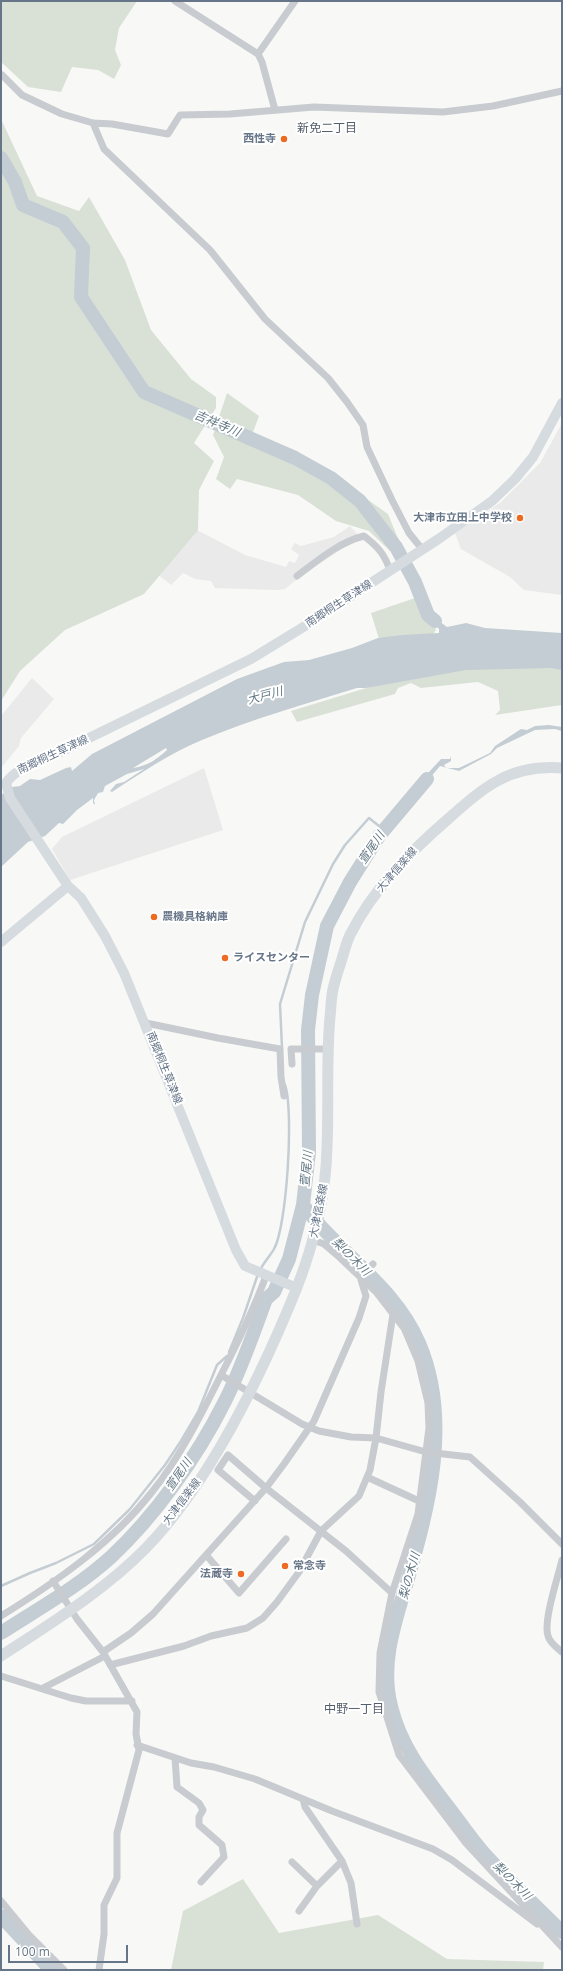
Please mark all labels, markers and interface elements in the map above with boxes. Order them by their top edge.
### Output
district label: 新免二丁目 [297,122,357,136]
place label: 西性寺 [243,132,276,146]
marker: 西性寺 [279,134,289,144]
water label: 吉祥寺川 [192,408,242,440]
place label: 大津市立田上中学校 [413,511,512,525]
marker: 大津市立田上中学校 [515,513,525,523]
street label: 南郷桐生草津線 [303,577,375,631]
water label: 大戸川 [246,684,284,708]
street label: 南郷桐生草津線 [15,733,91,777]
water label: 萱尾川 [356,829,388,867]
street label: 大津信楽線 [374,845,420,895]
place label: 農機具格納庫 [162,910,228,924]
marker: 農機具格納庫 [149,912,159,922]
place label: ライスセンター [233,951,310,965]
marker: ライスセンター [220,953,230,963]
street label: 南郷桐生草津線 [143,1030,185,1106]
water label: 萱尾川 [298,1150,316,1188]
street label: 大津信楽線 [307,1183,331,1239]
water label: 梨の木川 [329,1235,373,1279]
water label: 萱尾川 [163,1456,195,1494]
street label: 大津信楽線 [160,1476,204,1528]
water label: 梨の木川 [396,1551,424,1601]
place label: 常念寺 [293,1559,326,1573]
marker: 常念寺 [280,1561,290,1571]
place label: 法蔵寺 [200,1567,233,1581]
marker: 法蔵寺 [236,1569,246,1579]
district label: 中野一丁目 [324,1703,384,1717]
water label: 梨の木川 [490,1859,534,1903]
scale bar [10,1937,130,1963]
text: 100 m [15,1943,50,1960]

